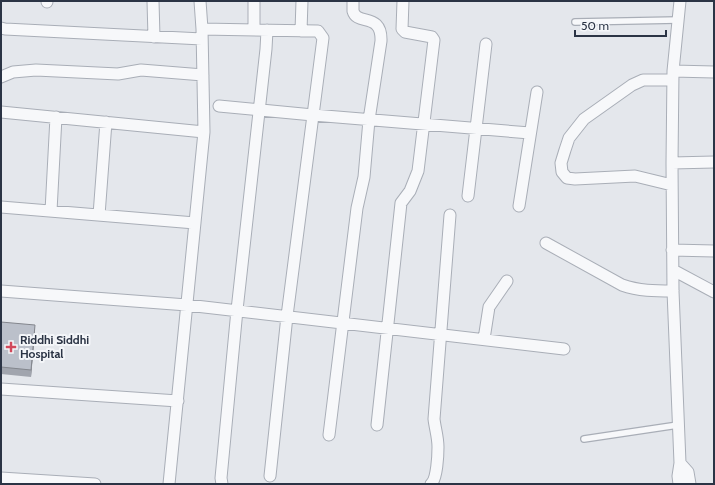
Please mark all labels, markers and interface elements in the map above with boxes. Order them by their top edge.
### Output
scale bar [575,12,666,38]
text: 50 m [581,18,609,33]
place label: Riddhi Siddhi Hospital [20,332,89,361]
marker: Riddhi Siddhi Hospital [5,341,17,353]

